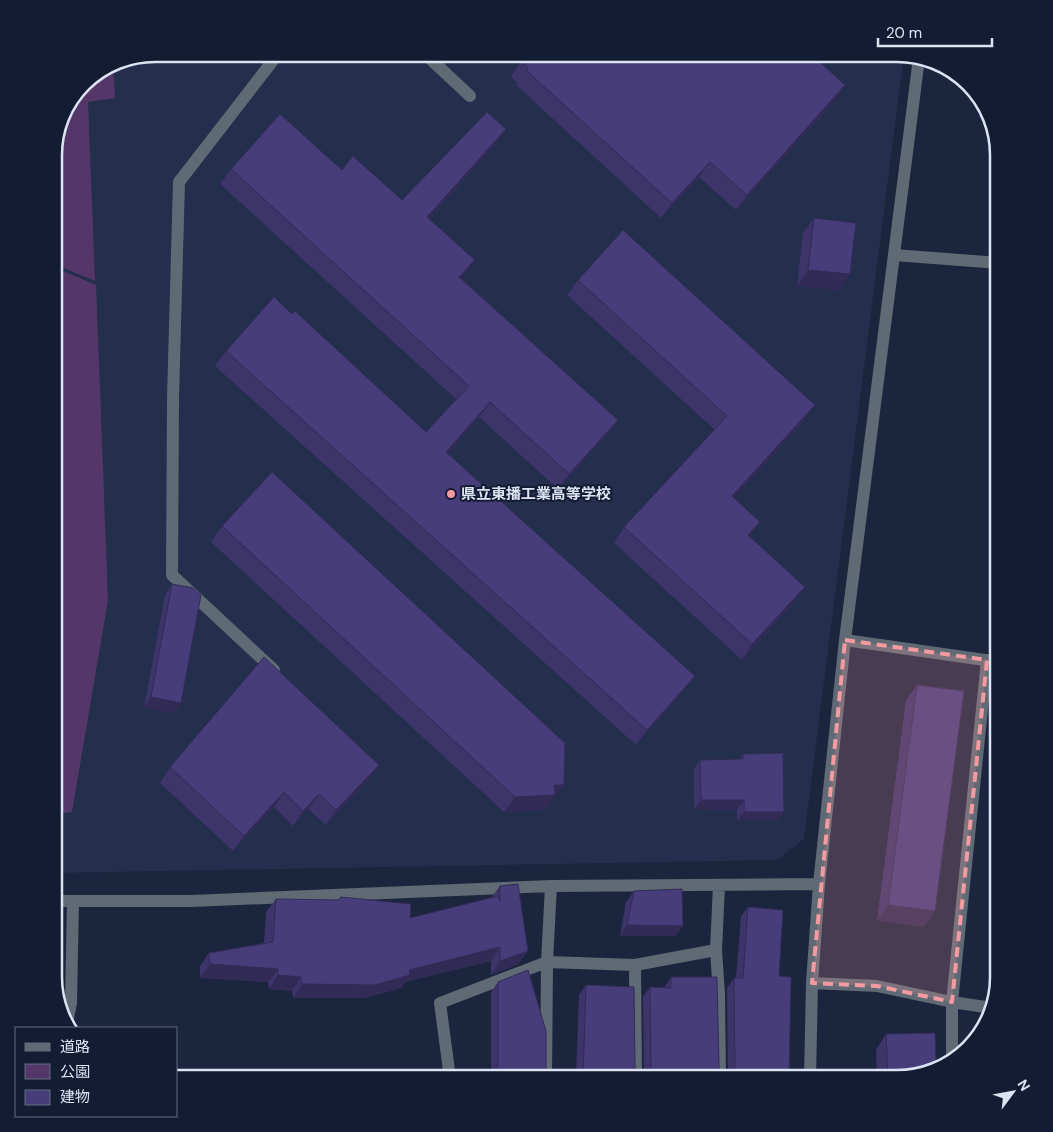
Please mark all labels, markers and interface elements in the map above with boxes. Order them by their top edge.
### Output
scale bar [878,15,992,47]
text: 20 m [886,23,922,43]
place label: 県立東播工業高等学校 [461,484,611,504]
marker: 県立東播工業高等学校 [445,488,457,500]
legend [15,1027,178,1117]
text: 道路 [60,1037,90,1057]
text: 公園 [60,1062,90,1082]
north arrow [988,1067,1038,1117]
text: N [1014,1076,1034,1094]
text: 建物 [60,1087,90,1107]

